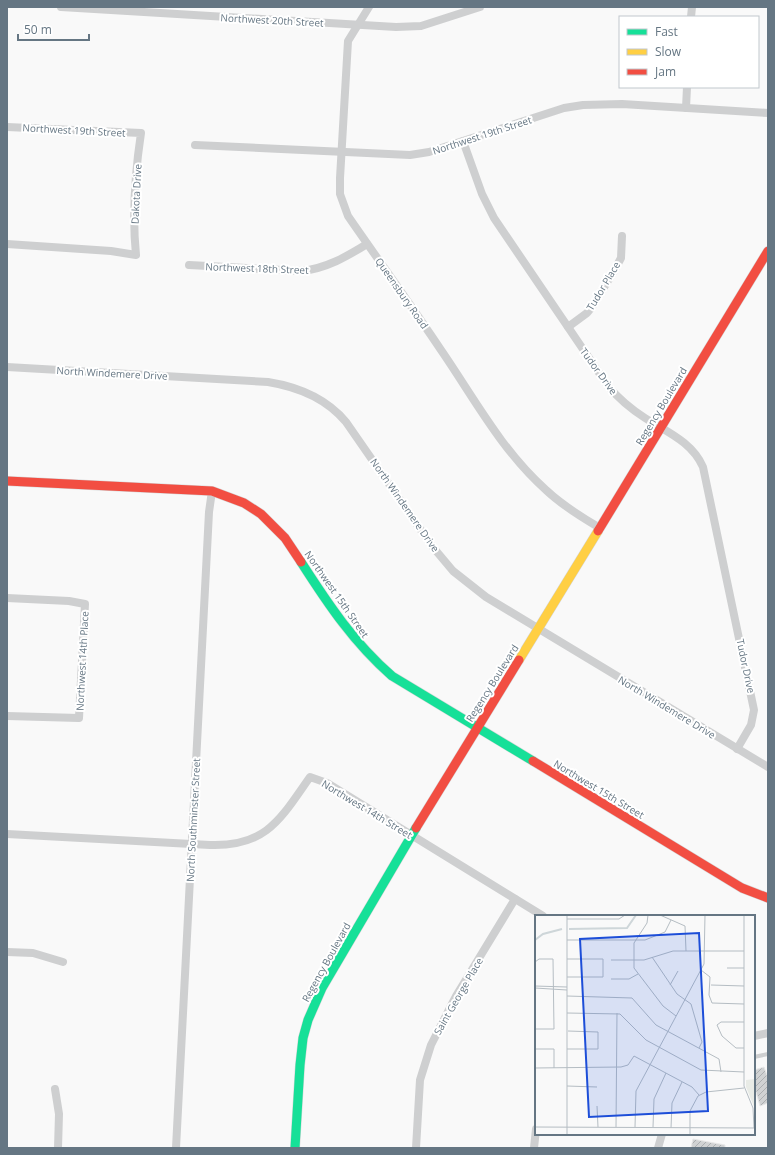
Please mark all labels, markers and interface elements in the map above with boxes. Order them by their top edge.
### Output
street label: Northwest 20th Street [220,10,324,30]
scale bar [18,16,89,42]
legend [619,16,759,88]
text: 50 m [24,21,52,38]
text: Fast [655,23,678,40]
text: Slow [655,43,682,60]
text: Jam [654,63,676,80]
street label: Northwest 19th Street [431,112,534,158]
street label: Northwest 19th Street [22,120,126,140]
street label: Dakota Drive [127,163,145,224]
street label: Queensbury Road [372,255,432,331]
street label: Northwest 18th Street [205,259,309,277]
street label: Tudor Place [583,259,623,313]
street label: Tudor Drive [577,345,621,398]
street label: North Windemere Drive [56,363,168,383]
street label: Regency Boulevard [632,364,690,448]
street label: North Windemere Drive [367,455,443,555]
street label: Northwest 15th Street [302,548,373,641]
street label: Northwest 14th Place [72,610,92,711]
street label: Tudor Drive [733,638,759,695]
street label: Regency Boulevard [463,642,521,724]
street label: North Windemere Drive [616,672,719,742]
street label: Northwest 15th Street [551,756,647,822]
street label: North Southminster Street [183,757,203,882]
street label: Northwest 14th Street [319,776,415,842]
inset map [535,915,755,1135]
street label: Regency Boulevard [298,920,354,1004]
street label: Saint George Place [430,955,486,1037]

